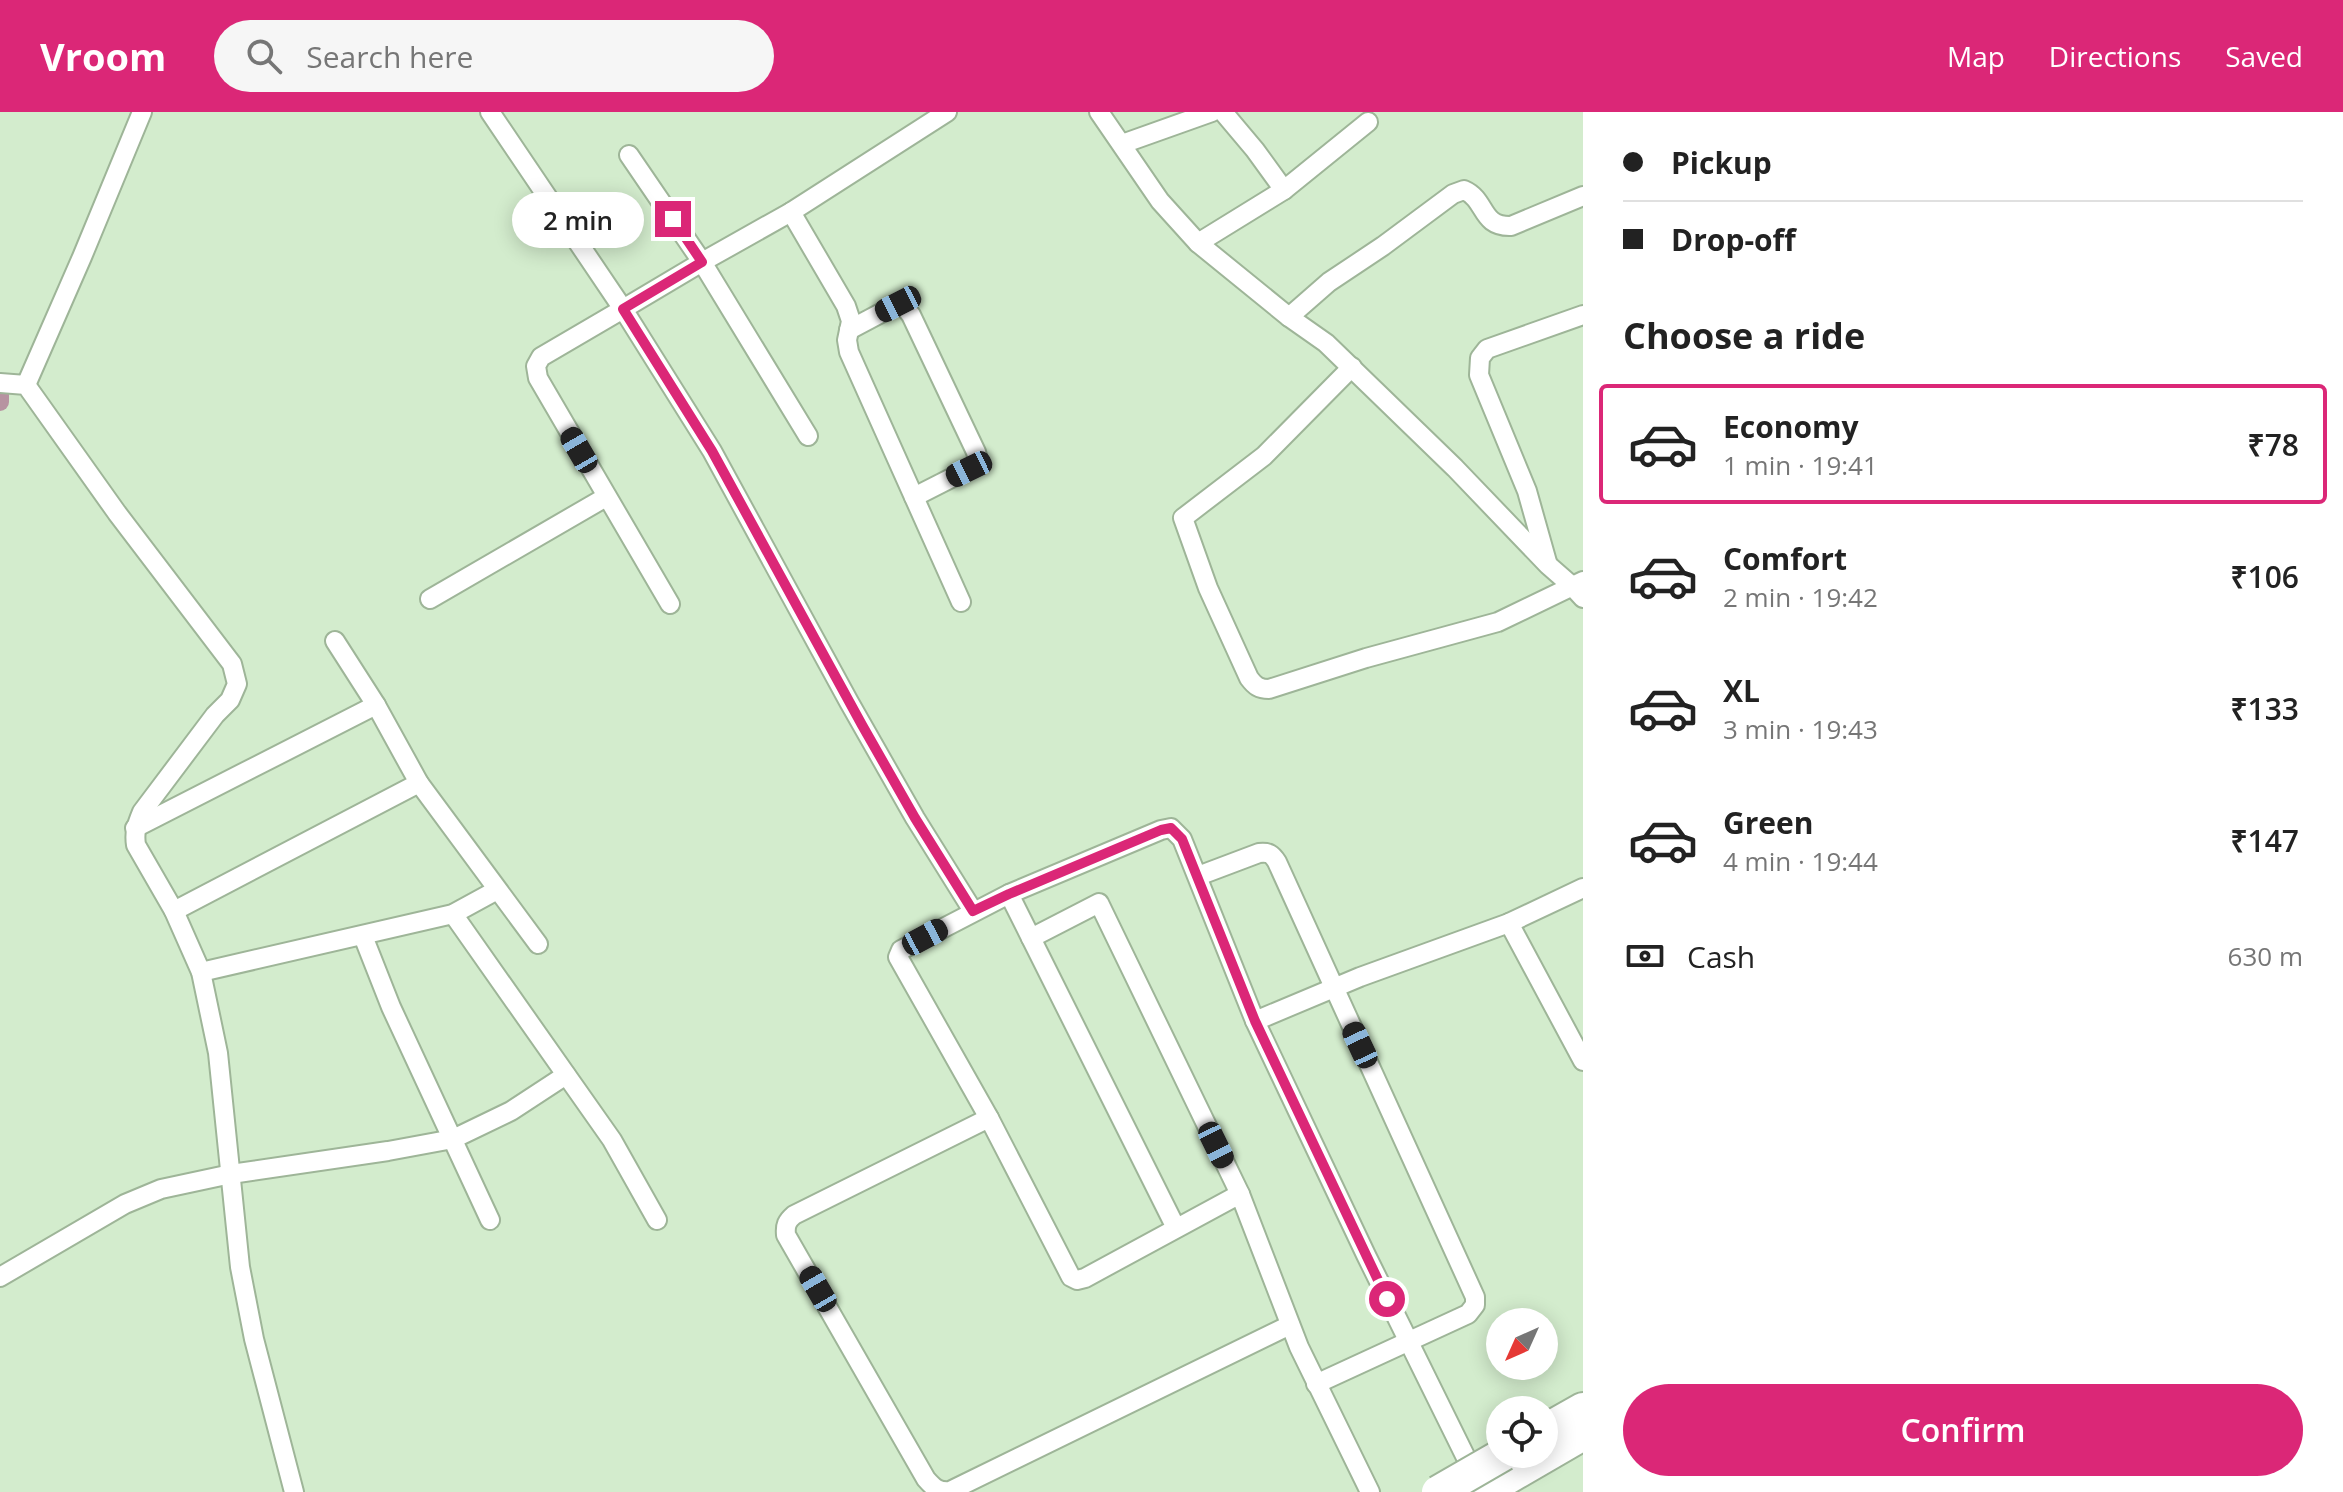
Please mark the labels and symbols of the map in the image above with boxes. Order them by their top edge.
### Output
callout: 2 min [513,191,645,247]
route end [655,201,691,237]
car [871,282,925,326]
car [557,423,601,477]
car [942,448,996,490]
car [898,915,952,959]
car [1339,1018,1381,1072]
car [1195,1118,1237,1172]
car [796,1262,840,1316]
route start [1369,1281,1405,1317]
north arrow [1486,1308,1558,1380]

